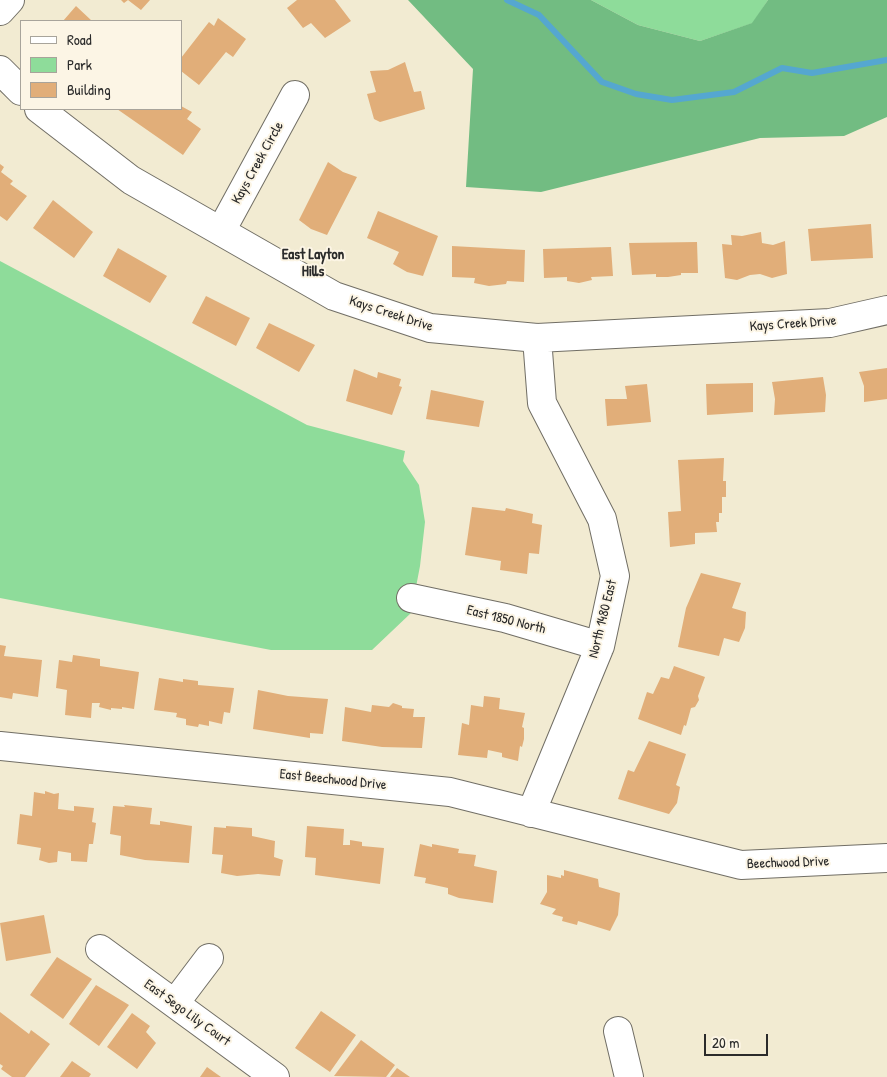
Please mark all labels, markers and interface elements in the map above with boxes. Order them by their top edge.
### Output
legend [20,20,182,110]
text: Road [67,29,92,50]
text: Park [67,54,92,75]
text: Building [67,79,111,100]
street label: Kays Creek Circle [228,119,288,207]
district label: East Layton Hills [282,246,344,281]
street label: Kays Creek Drive [347,293,435,335]
street label: Kays Creek Drive [749,313,837,335]
street label: North 1480 East [585,578,621,660]
street label: East 1850 North [465,602,547,638]
street label: East Beechwood Drive [279,766,387,794]
street label: Beechwood Drive [747,853,829,873]
street label: East Sego Lily Court [141,976,233,1050]
scale bar [707,1024,771,1056]
text: 20 m [712,1032,739,1053]

